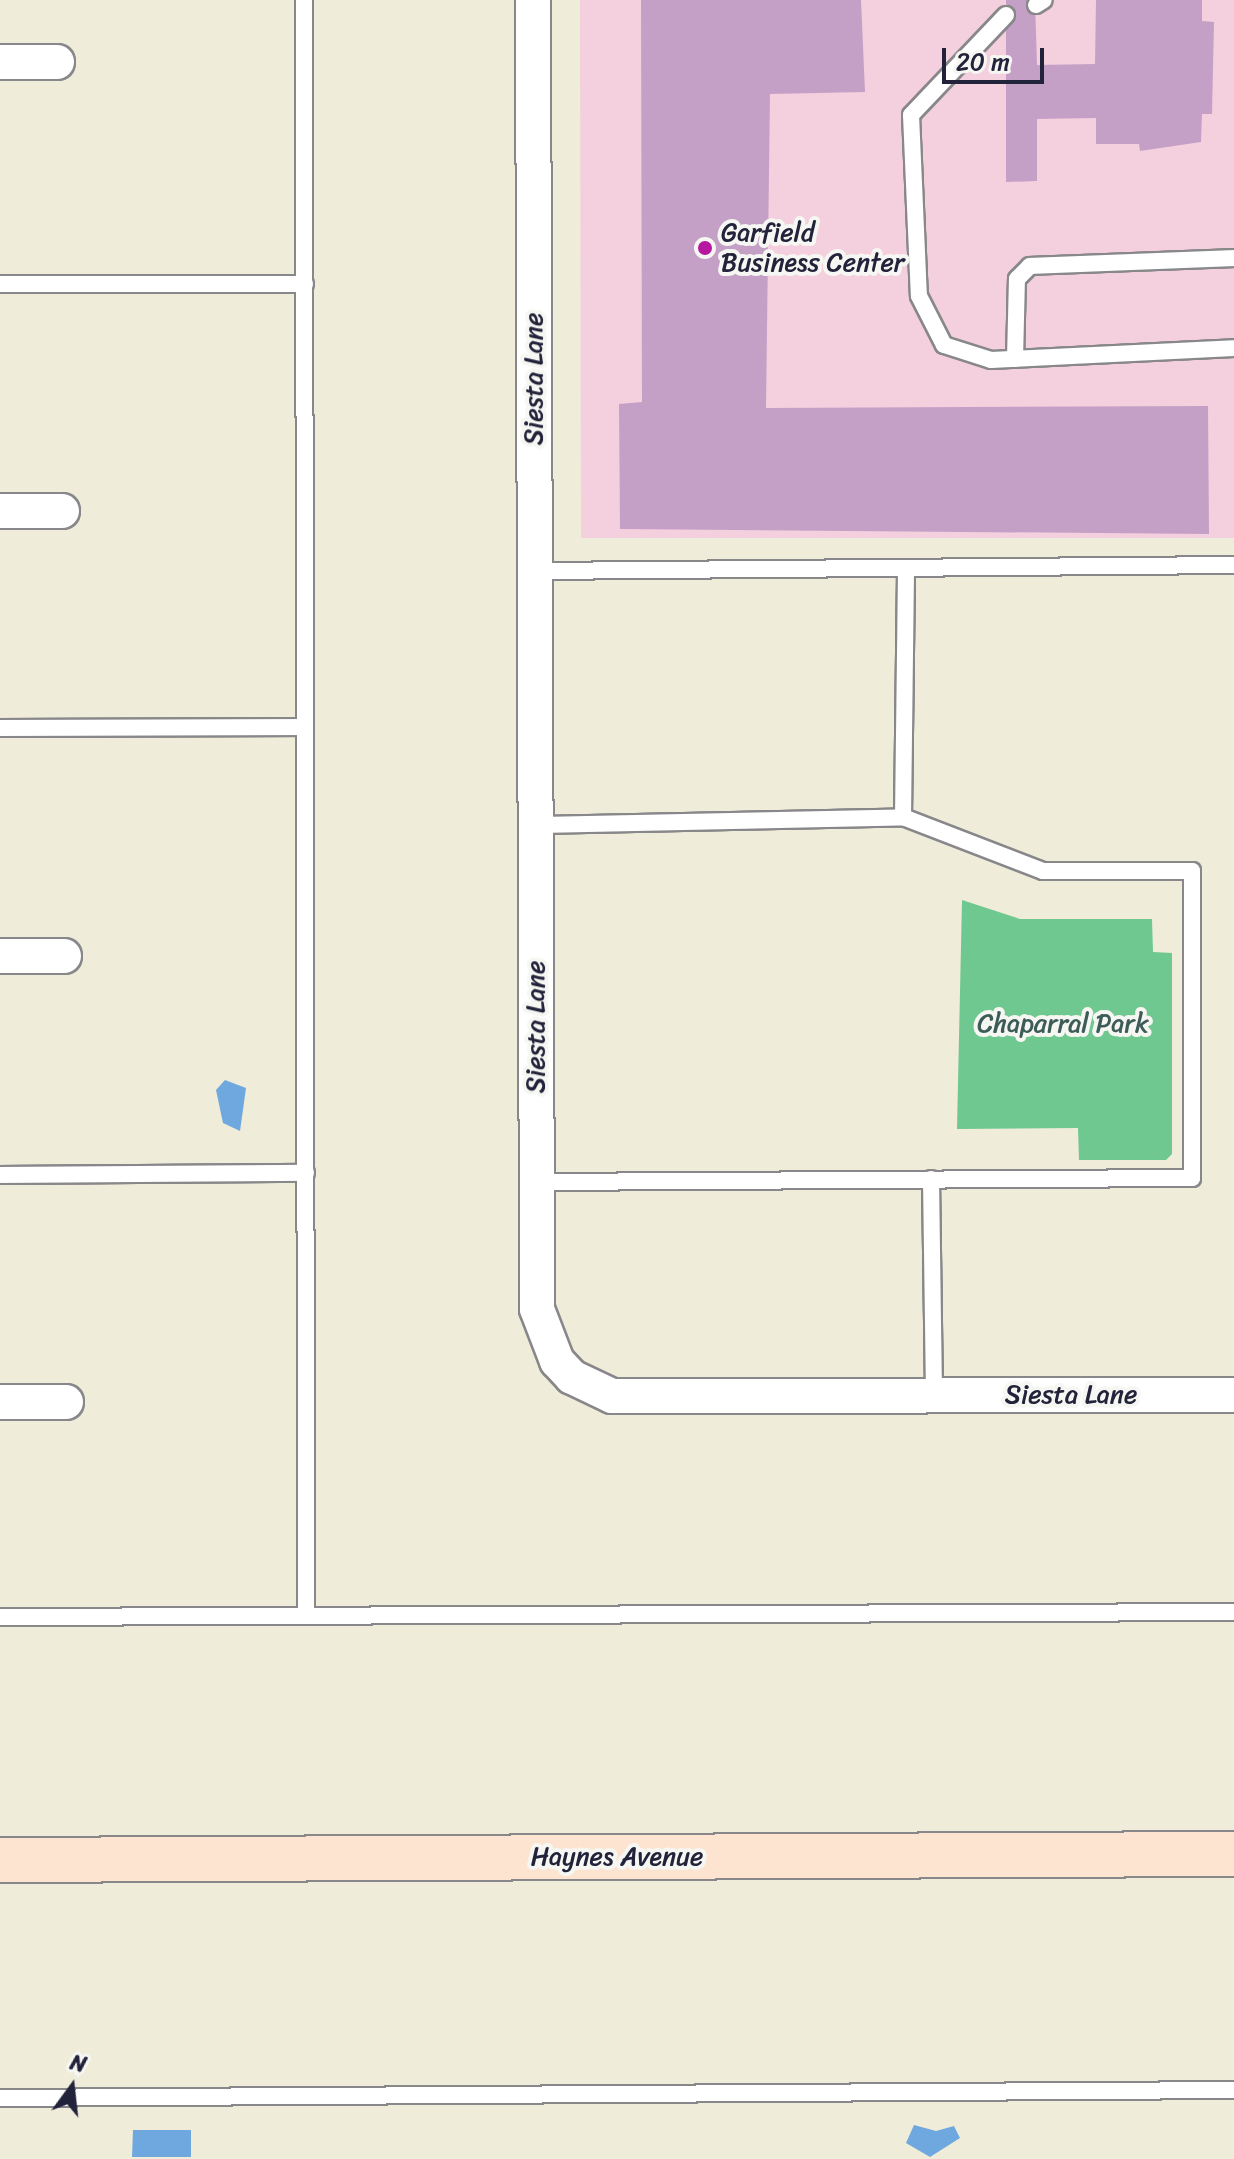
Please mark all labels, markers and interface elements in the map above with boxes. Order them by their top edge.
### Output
scale bar [946,32,1048,82]
text: 20 m [956,41,1010,83]
place label: Garfield Business Center [721,217,905,278]
marker: Garfield Business Center [696,239,714,257]
street label: Siesta Lane [518,313,550,445]
street label: Siesta Lane [520,961,552,1093]
park label: Chaparral Park [977,1008,1149,1040]
street label: Siesta Lane [1005,1379,1137,1411]
street label: Haynes Avenue [531,1841,703,1873]
text: N [66,2043,91,2084]
north arrow [32,2047,112,2127]

